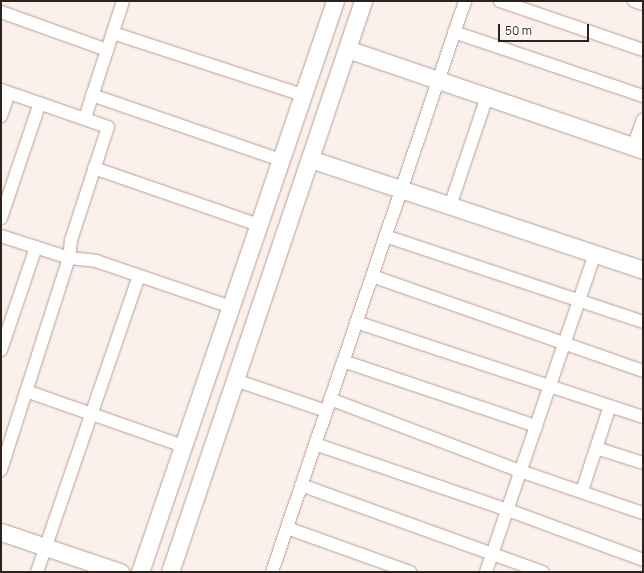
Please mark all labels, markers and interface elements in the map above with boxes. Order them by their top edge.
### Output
scale bar [500,16,591,42]
text: 50 m [505,22,532,39]

